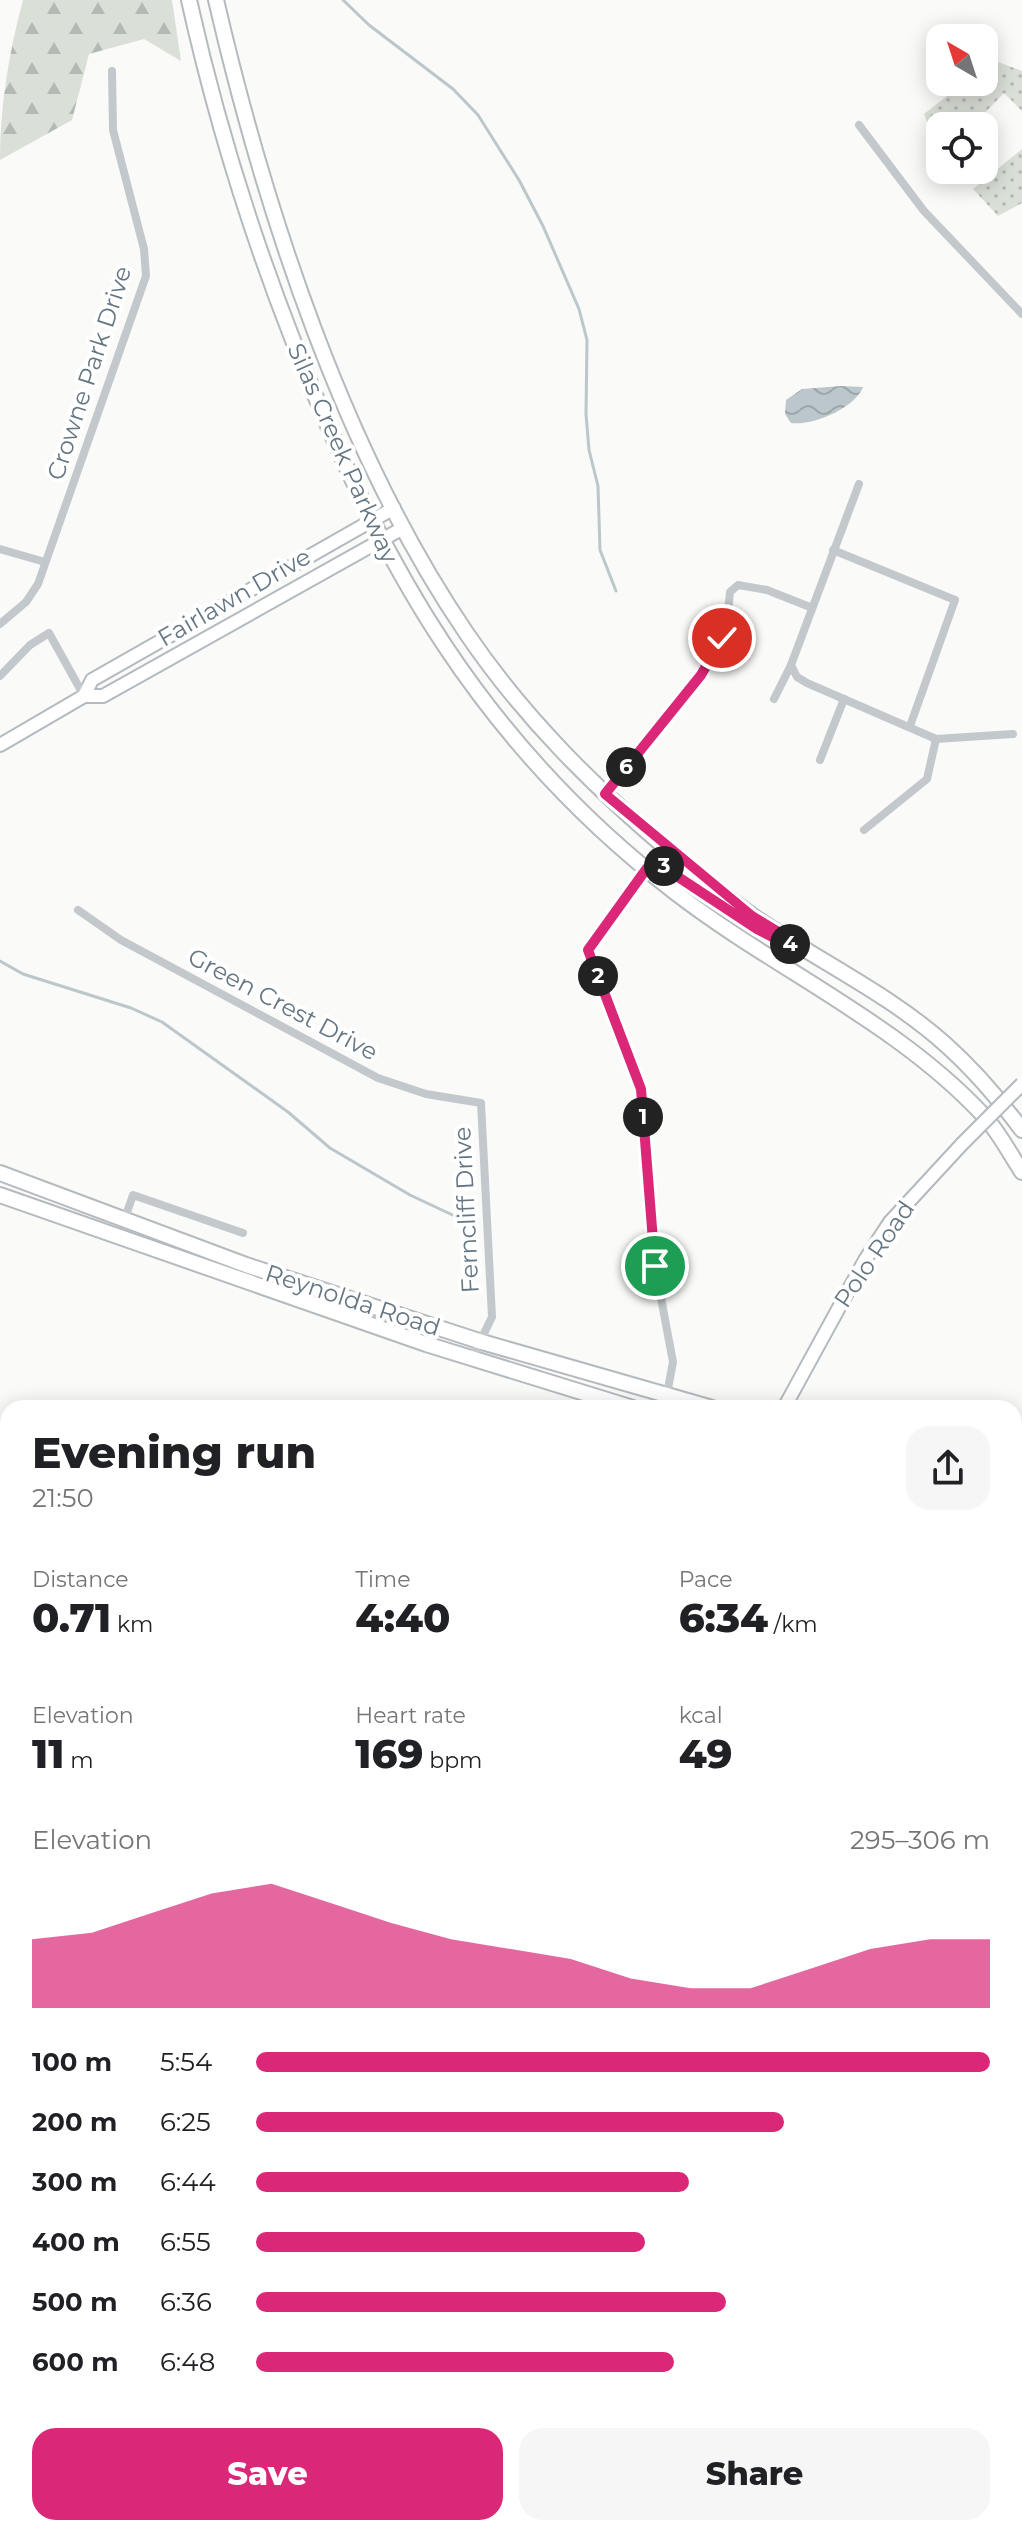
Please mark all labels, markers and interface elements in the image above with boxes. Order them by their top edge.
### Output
north arrow [926,24,998,96]
map controls [926,24,998,184]
button: locate [926,112,998,184]
street label: Crowne Park Drive [41,262,137,484]
street label: Silas Creek Parkway [281,339,405,567]
street label: Fairlawn Drive [152,542,316,652]
pin [688,604,756,672]
icon: check [700,616,744,660]
pin: 6 [606,747,646,787]
text: 6 [619,753,633,780]
pin: 3 [644,846,684,886]
text: 3 [657,852,671,879]
pin: 4 [770,924,810,964]
text: 4 [782,930,798,957]
street label: Green Crest Drive [183,942,383,1066]
pin: 2 [578,956,618,996]
text: 2 [592,962,604,989]
pin: 1 [623,1097,663,1137]
text: 1 [639,1103,647,1130]
street label: Ferncliff Drive [447,1126,485,1294]
street label: Polo Road [828,1195,920,1313]
pin [621,1232,689,1300]
icon: arrive [633,1244,677,1288]
street label: Reynolda Road [262,1258,444,1342]
text: Evening run [32,1425,316,1479]
button: share [906,1426,990,1510]
text: 21:50 [32,1482,94,1514]
text: Distance [32,1566,129,1593]
text: Time [355,1566,411,1593]
text: Pace [679,1566,733,1593]
text: 0.71 [32,1593,111,1642]
text: 4:40 [355,1593,450,1642]
text: 6:34 [679,1593,768,1642]
text: km [111,1611,153,1638]
text: /km [768,1611,818,1638]
text: Elevation [32,1702,134,1729]
text: Heart rate [355,1702,466,1729]
text: kcal [679,1702,723,1729]
text: 11 [32,1729,64,1778]
text: 169 [355,1729,423,1778]
text: 49 [679,1729,733,1778]
text: m [64,1747,94,1774]
text: bpm [423,1747,482,1774]
text: Elevation [32,1824,152,1856]
text: 295–306 m [850,1824,990,1856]
text: 100 m [32,2046,112,2078]
text: 5:54 [160,2046,212,2078]
text: 200 m [32,2106,117,2138]
text: 6:25 [160,2106,211,2138]
text: 300 m [32,2166,117,2198]
text: 6:44 [160,2166,216,2198]
text: 400 m [32,2226,120,2258]
text: 6:55 [160,2226,211,2258]
text: 500 m [32,2286,117,2318]
text: 6:36 [160,2286,212,2318]
text: 600 m [32,2346,119,2378]
text: 6:48 [160,2346,215,2378]
button: Save [32,2428,503,2520]
button: Share [519,2428,990,2520]

